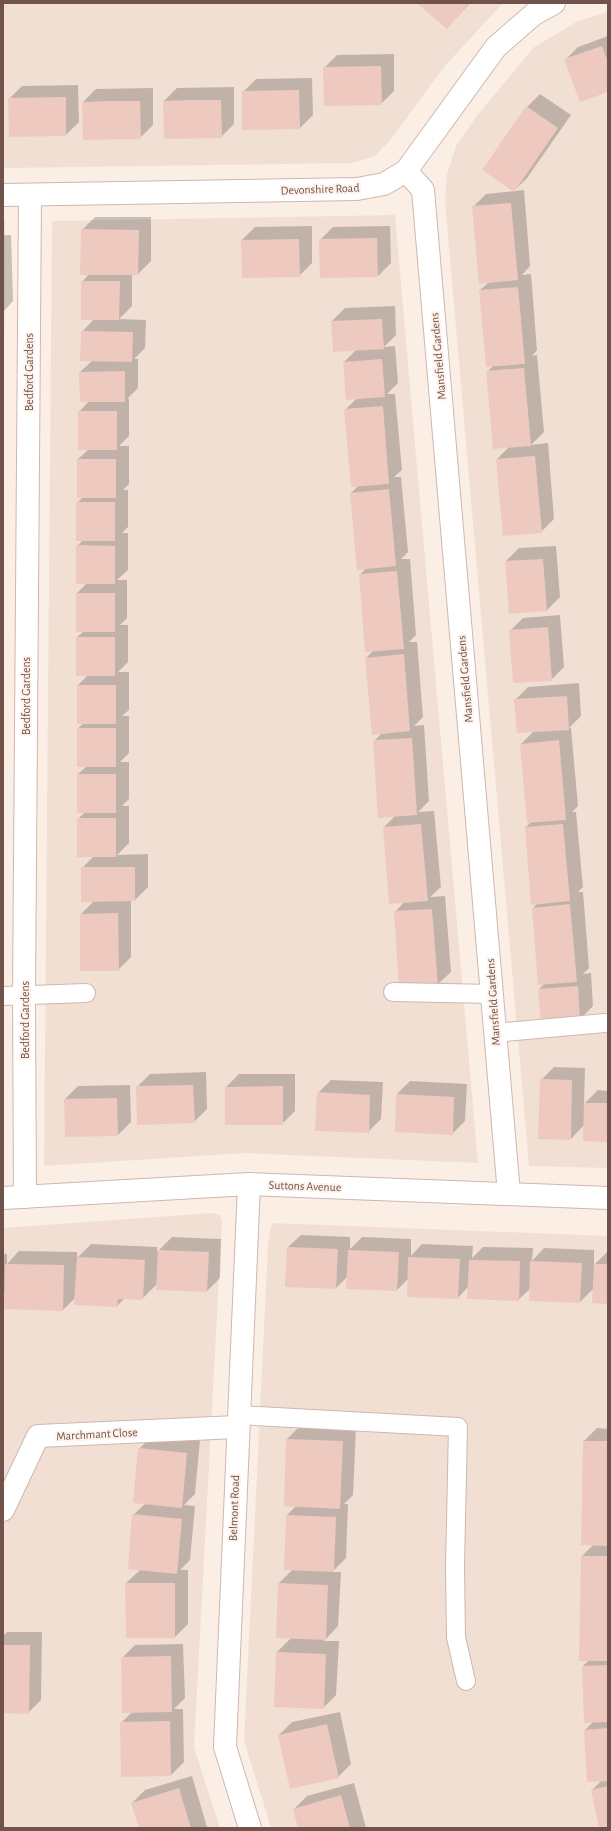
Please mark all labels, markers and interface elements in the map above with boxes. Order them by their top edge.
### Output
street label: Devonshire Road [280,182,360,196]
street label: Mansfield Gardens [428,312,448,400]
street label: Bedford Gardens [23,333,35,411]
street label: Mansfield Gardens [455,635,475,723]
street label: Bedford Gardens [20,657,32,735]
street label: Mansfield Gardens [484,958,502,1046]
street label: Bedford Gardens [19,981,31,1059]
street label: Suttons Avenue [268,1179,342,1193]
street label: Marchmant Close [56,1426,138,1442]
street label: Belmont Road [227,1475,241,1541]

